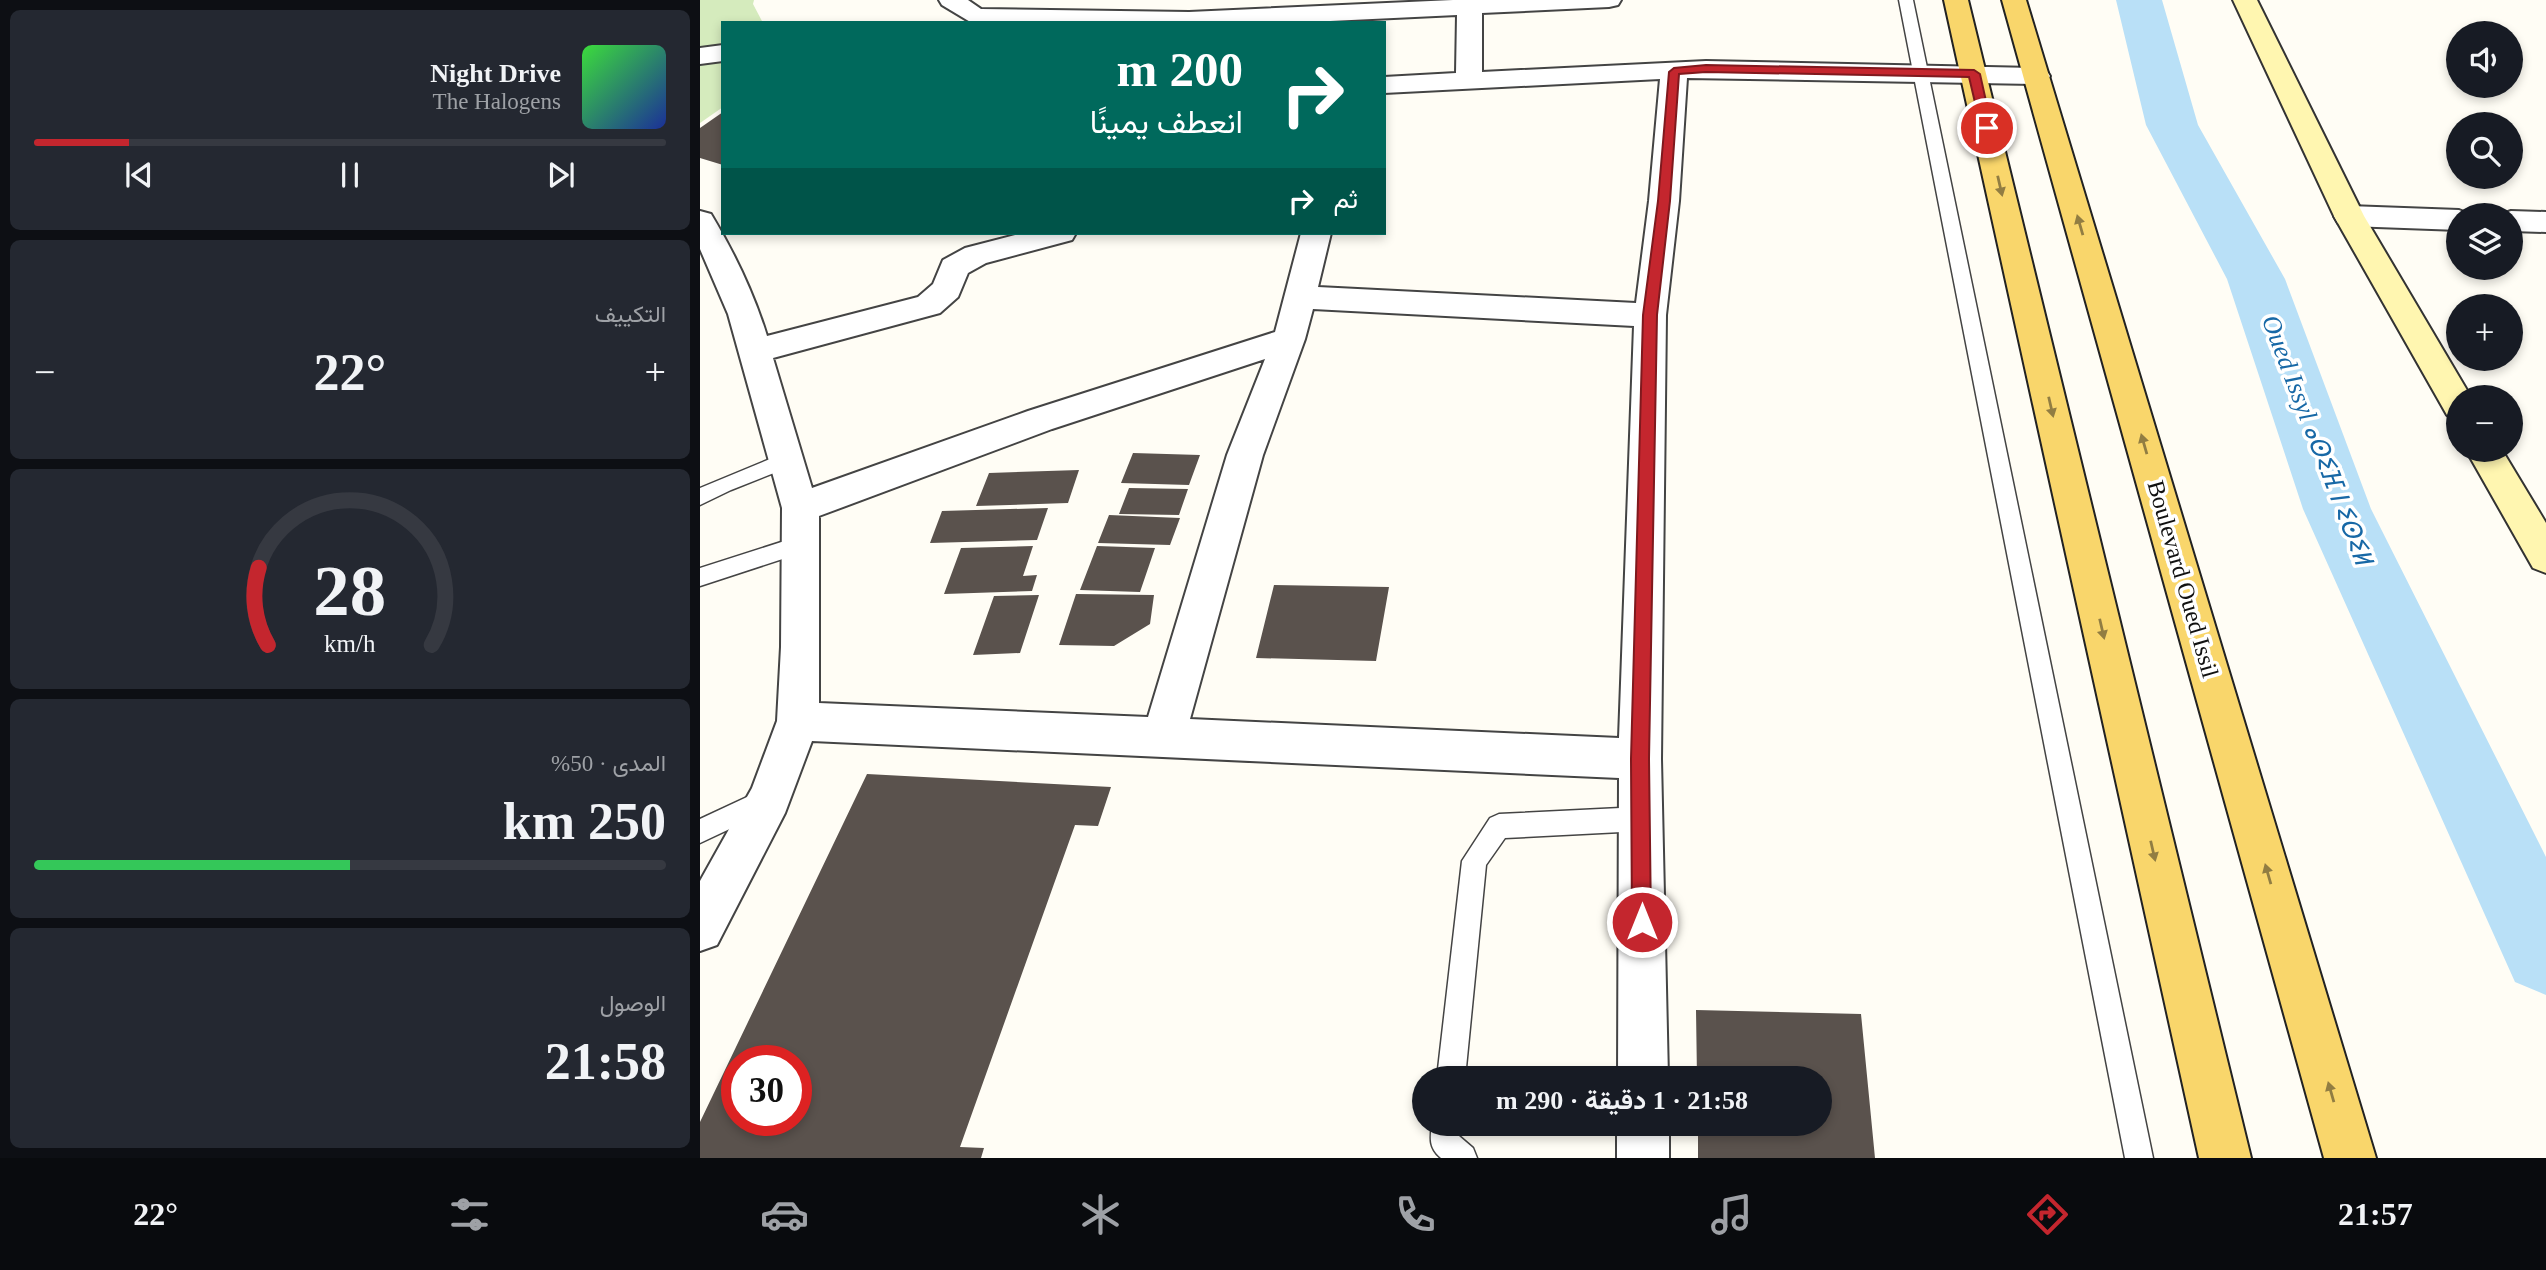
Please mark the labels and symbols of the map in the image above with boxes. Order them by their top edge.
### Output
pin [1957,98,2017,158]
one-way arrow [1995,175,2006,197]
one-way arrow [2075,214,2085,235]
water label: Oued Issyl ⴰⵙⵉⴼ ⵏ ⵉⵙⵉⵍ [2256,311,2379,571]
one-way arrow [2046,396,2057,418]
one-way arrow [2138,433,2148,454]
street label: Boulevard Oued Issil [2142,477,2224,681]
one-way arrow [2097,618,2108,640]
one-way arrow [2148,840,2159,862]
one-way arrow [2263,863,2273,884]
position arrow [1605,885,1679,959]
speed limit sign: 30 [721,1045,812,1136]
one-way arrow [2326,1082,2336,1103]

